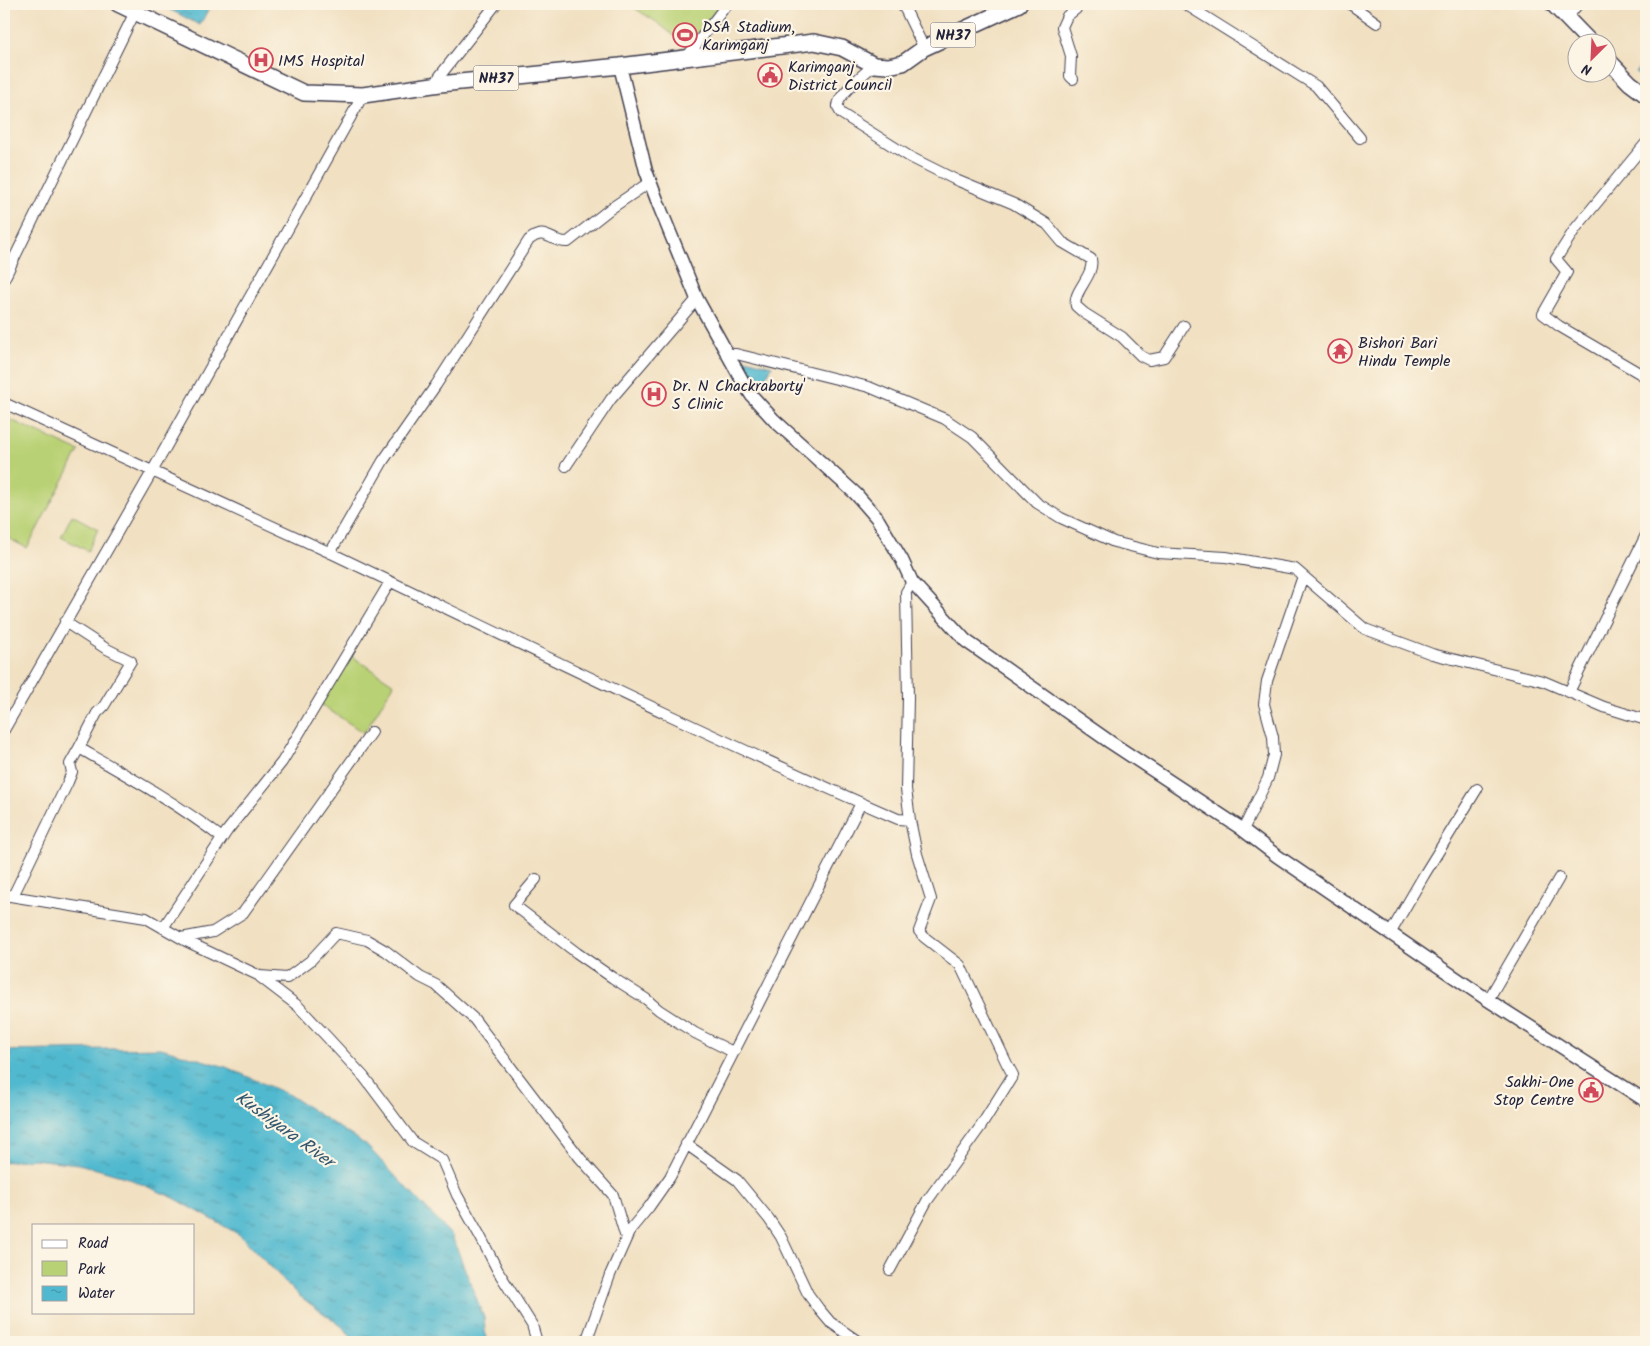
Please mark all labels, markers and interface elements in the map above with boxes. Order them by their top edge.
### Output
place label: DSA Stadium, Karimganj [702,15,795,58]
sports icon: DSA Stadium, Karimganj [672,22,698,48]
road number: NH37 [930,22,976,48]
north arrow [1568,32,1618,82]
hospital icon: IMS Hospital [248,47,274,73]
place label: IMS Hospital [278,49,364,74]
place label: Karimganj District Council [788,55,892,98]
text: N [1578,57,1596,81]
public building icon: Karimganj District Council [757,62,783,88]
road number: NH37 [474,66,518,90]
place label: Bishori Bari Hindu Temple [1358,331,1450,374]
temple icon: Bishori Bari Hindu Temple [1327,338,1353,364]
place label: Dr. N Chackraborty' S Clinic [672,374,806,417]
hospital icon: Dr. N Chackraborty' S Clinic [641,381,667,407]
place label: Sakhi-One Stop Centre [1494,1070,1574,1113]
public building icon: Sakhi-One Stop Centre [1578,1077,1604,1103]
water label: Kushiyara River [229,1084,343,1178]
legend [32,1224,195,1314]
text: Road [78,1232,109,1256]
text: Park [78,1258,106,1282]
text: Water [78,1282,115,1306]

